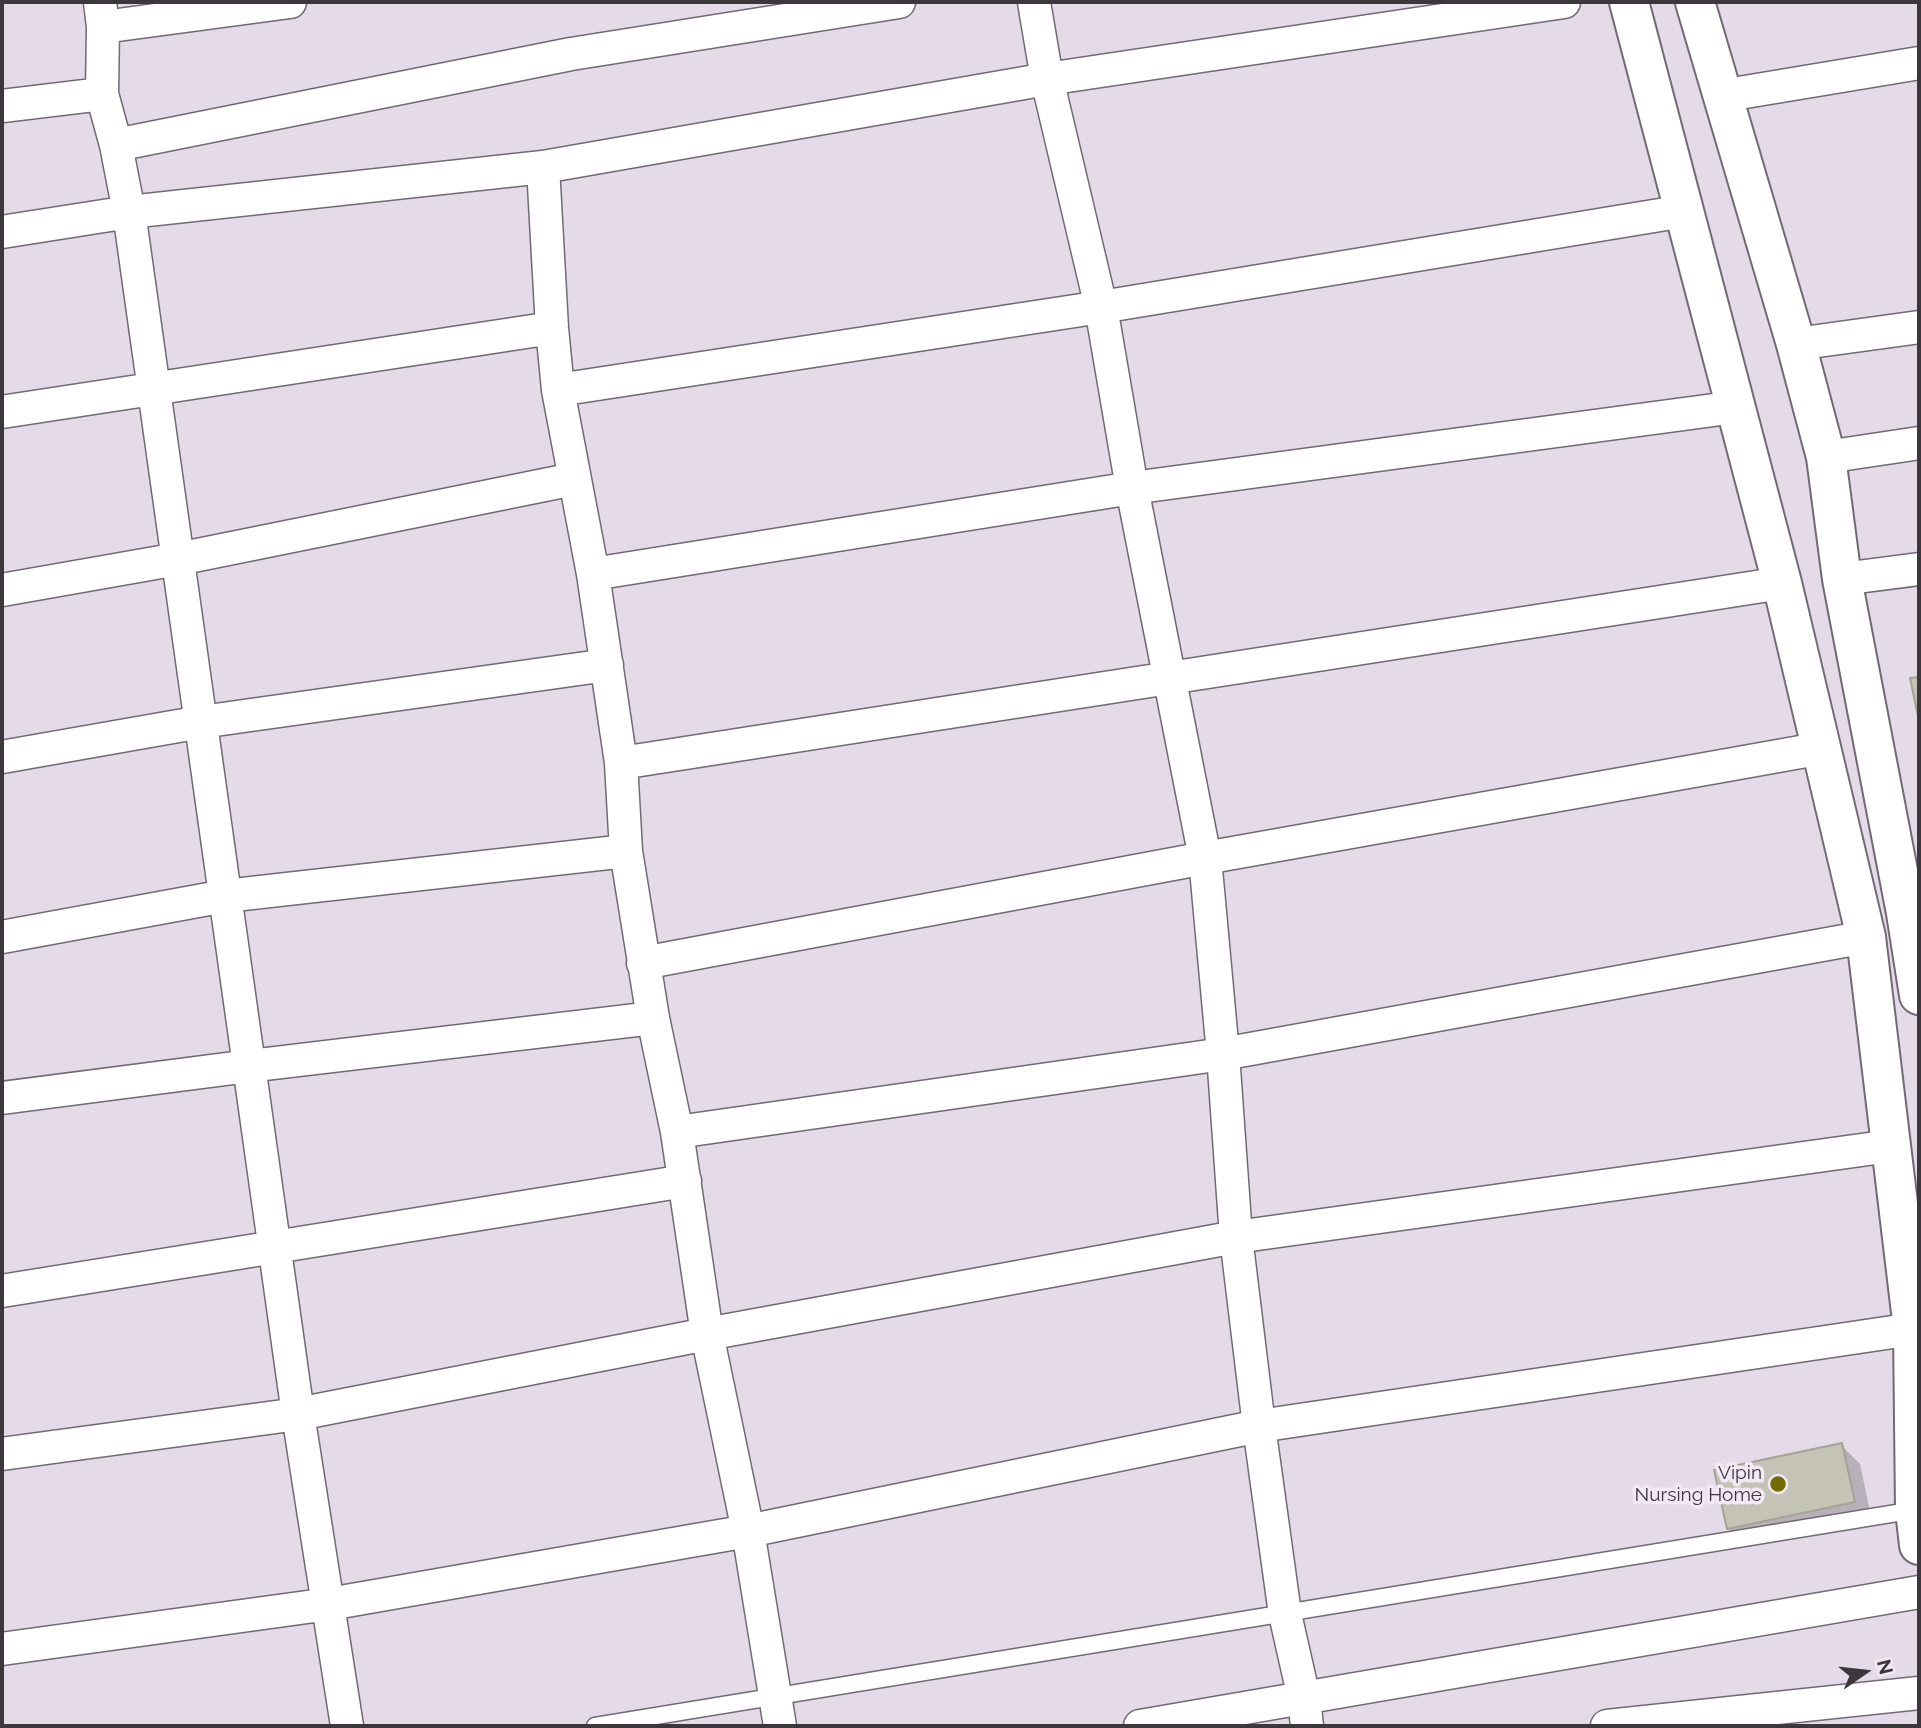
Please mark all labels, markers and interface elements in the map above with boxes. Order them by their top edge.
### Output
place label: Vipin Nursing Home [1635,1462,1762,1506]
marker: Vipin Nursing Home [1768,1474,1788,1494]
north arrow [1830,1637,1900,1707]
text: N [1873,1657,1898,1677]

